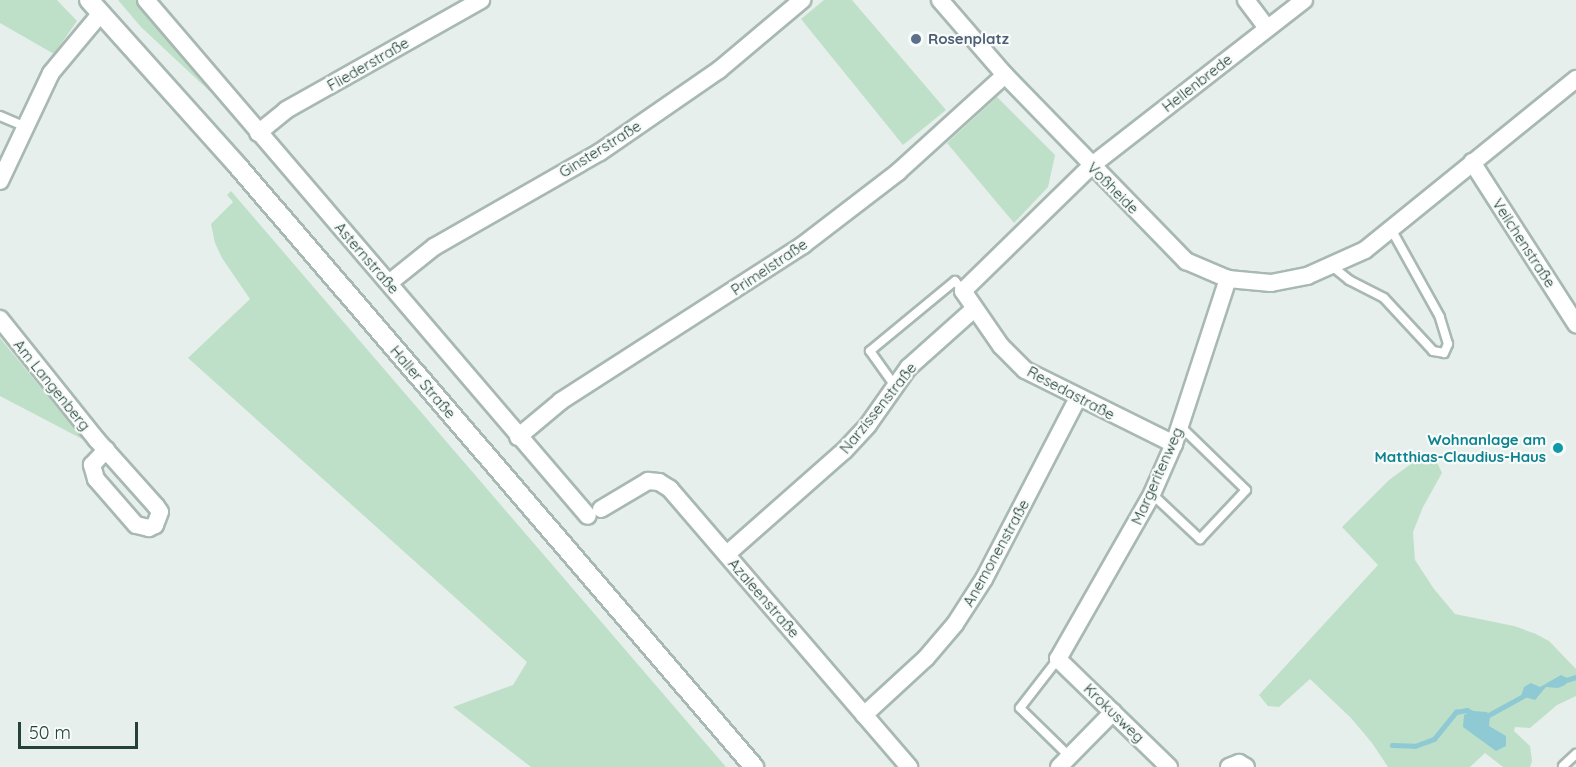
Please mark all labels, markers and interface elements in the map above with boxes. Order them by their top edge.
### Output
place label: Rosenplatz [928,30,1009,48]
marker: Rosenplatz [909,32,923,46]
street label: Fliederstraße [324,33,412,95]
street label: Hellenbrede [1158,50,1236,116]
street label: Ginsterstraße [556,117,644,181]
street label: Voßheide [1083,158,1143,218]
street label: Veilchenstraße [1489,195,1559,291]
street label: Asternstraße [331,218,403,298]
street label: Primelstraße [728,235,810,299]
street label: Am Langenberg [10,336,94,434]
street label: Haller Straße [386,342,460,422]
street label: Narzissenstraße [836,359,920,457]
street label: Resedastraße [1024,362,1118,424]
street label: Margeritenweg [1127,424,1187,528]
place label: Wohnanlage am Matthias-Claudius-Haus [1375,430,1546,465]
marker: Wohnanlage am Matthias-Claudius-Haus [1551,441,1565,455]
street label: Anemonenstraße [959,496,1033,610]
street label: Azaleenstraße [725,555,803,641]
street label: Krokusweg [1080,680,1148,746]
scale bar [21,710,141,748]
text: 50 m [29,721,71,744]

